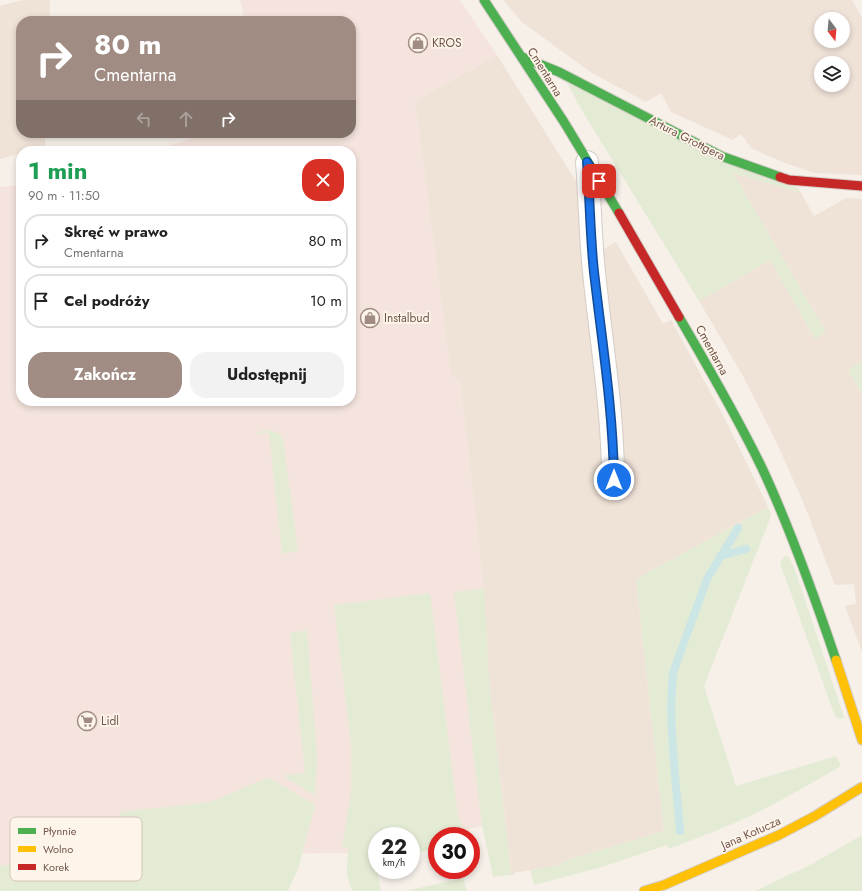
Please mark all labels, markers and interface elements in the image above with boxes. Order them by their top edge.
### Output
north arrow [814,12,850,48]
map controls [814,12,850,92]
text: 80 m [94,24,161,65]
icon: right [28,32,80,84]
shop icon: KROS [407,32,429,54]
place label: KROS [432,34,462,52]
street label: Cmentarna [523,44,567,100]
button: layers [814,56,850,92]
text: Cmentarna [94,62,176,88]
icon: left [133,108,155,130]
icon: ahead [175,108,197,130]
icon: right [217,108,239,130]
street label: Artura Grottgera [646,111,728,165]
text: 1 min [28,153,88,188]
button: close [302,159,344,201]
pin [582,164,616,198]
icon: arrive [588,170,610,192]
text: 90 m · 11:50 [28,186,100,205]
text: Skręć w prawo [64,221,168,243]
icon: right [30,230,52,252]
text: 80 m [309,230,342,252]
text: Cmentarna [64,243,123,262]
icon: arrive [30,290,52,312]
text: Cel podróży [64,290,149,312]
text: 10 m [310,290,342,312]
shop icon: Instalbud [359,307,381,329]
place label: Instalbud [384,309,429,327]
street label: Cmentarna [691,322,733,379]
button: Zakończ [28,352,182,398]
button: Udostępnij [190,352,344,398]
position arrow [593,459,635,501]
supermarket icon: Lidl [76,710,98,732]
place label: Lidl [101,712,119,730]
street label: Jana Kotucza [717,812,784,855]
legend [10,817,142,881]
text: Płynnie [43,823,77,839]
speed limit sign: 30 [428,827,480,879]
text: 22 [381,833,407,862]
text: Wolno [43,841,73,857]
text: km/h [383,855,405,870]
text: Korek [43,859,69,875]

